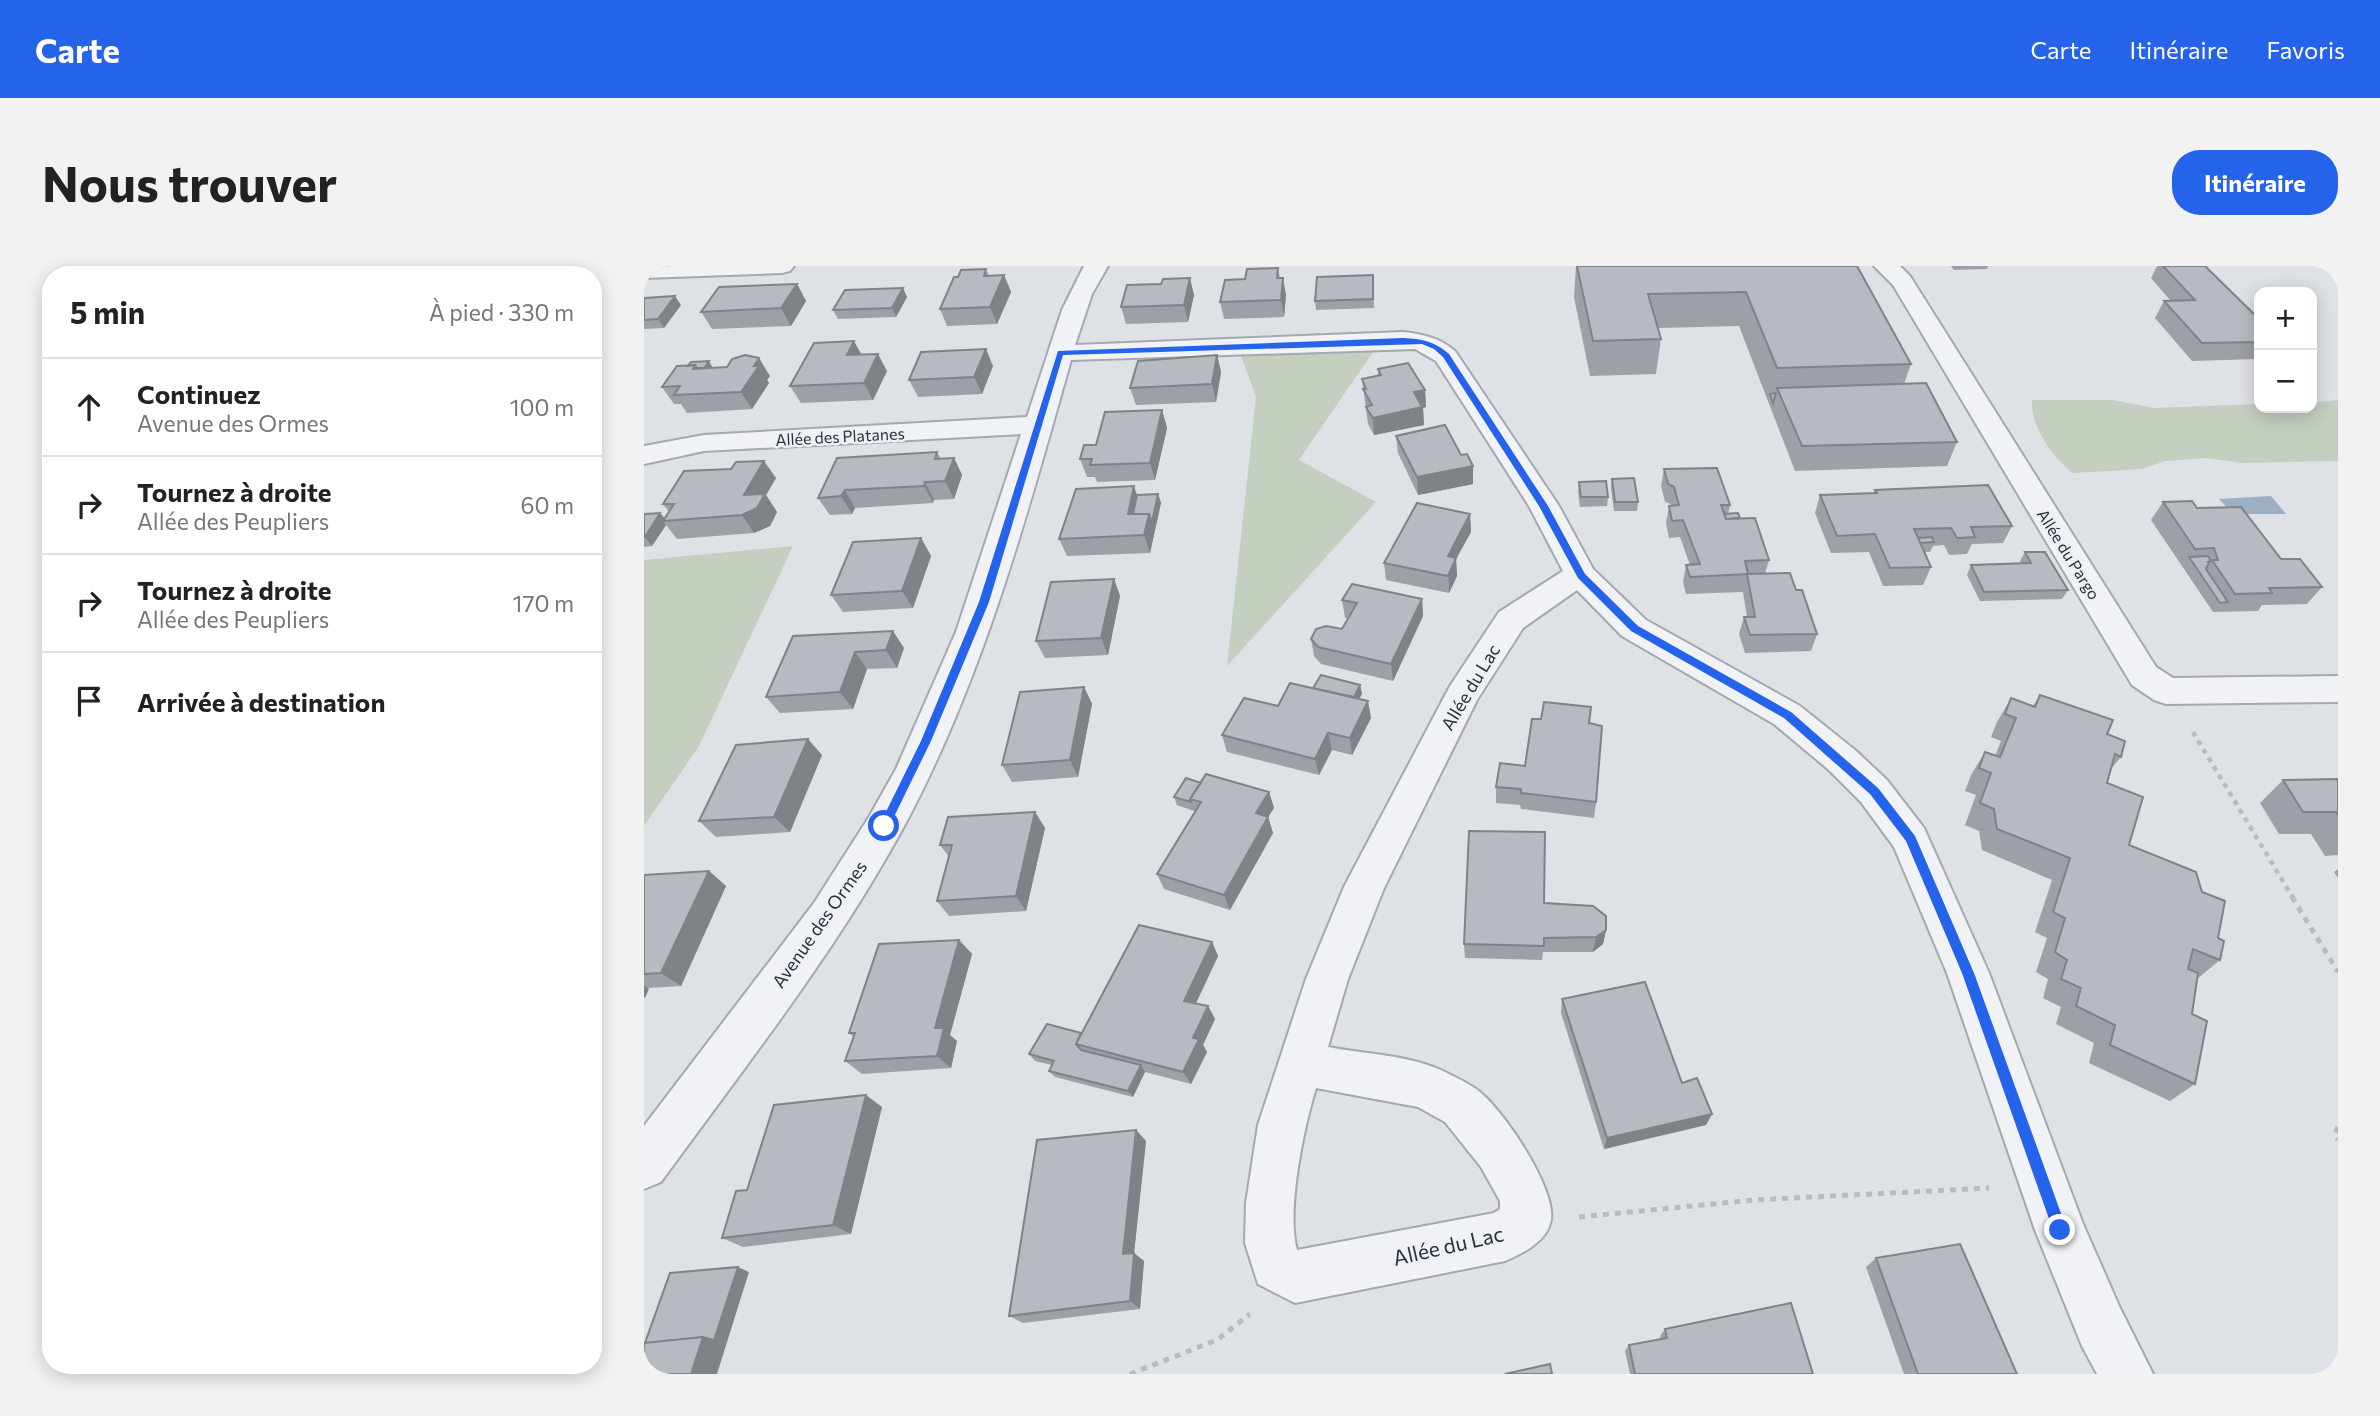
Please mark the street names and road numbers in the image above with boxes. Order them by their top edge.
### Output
street label: Allée des Platanes [775,423,905,449]
street label: Allée du Pargo [2034,505,2104,603]
street label: Allée du Lac [1436,640,1504,734]
street label: Avenue des Ormes [767,856,871,992]
street label: Allée du Lac [1390,1220,1506,1270]

